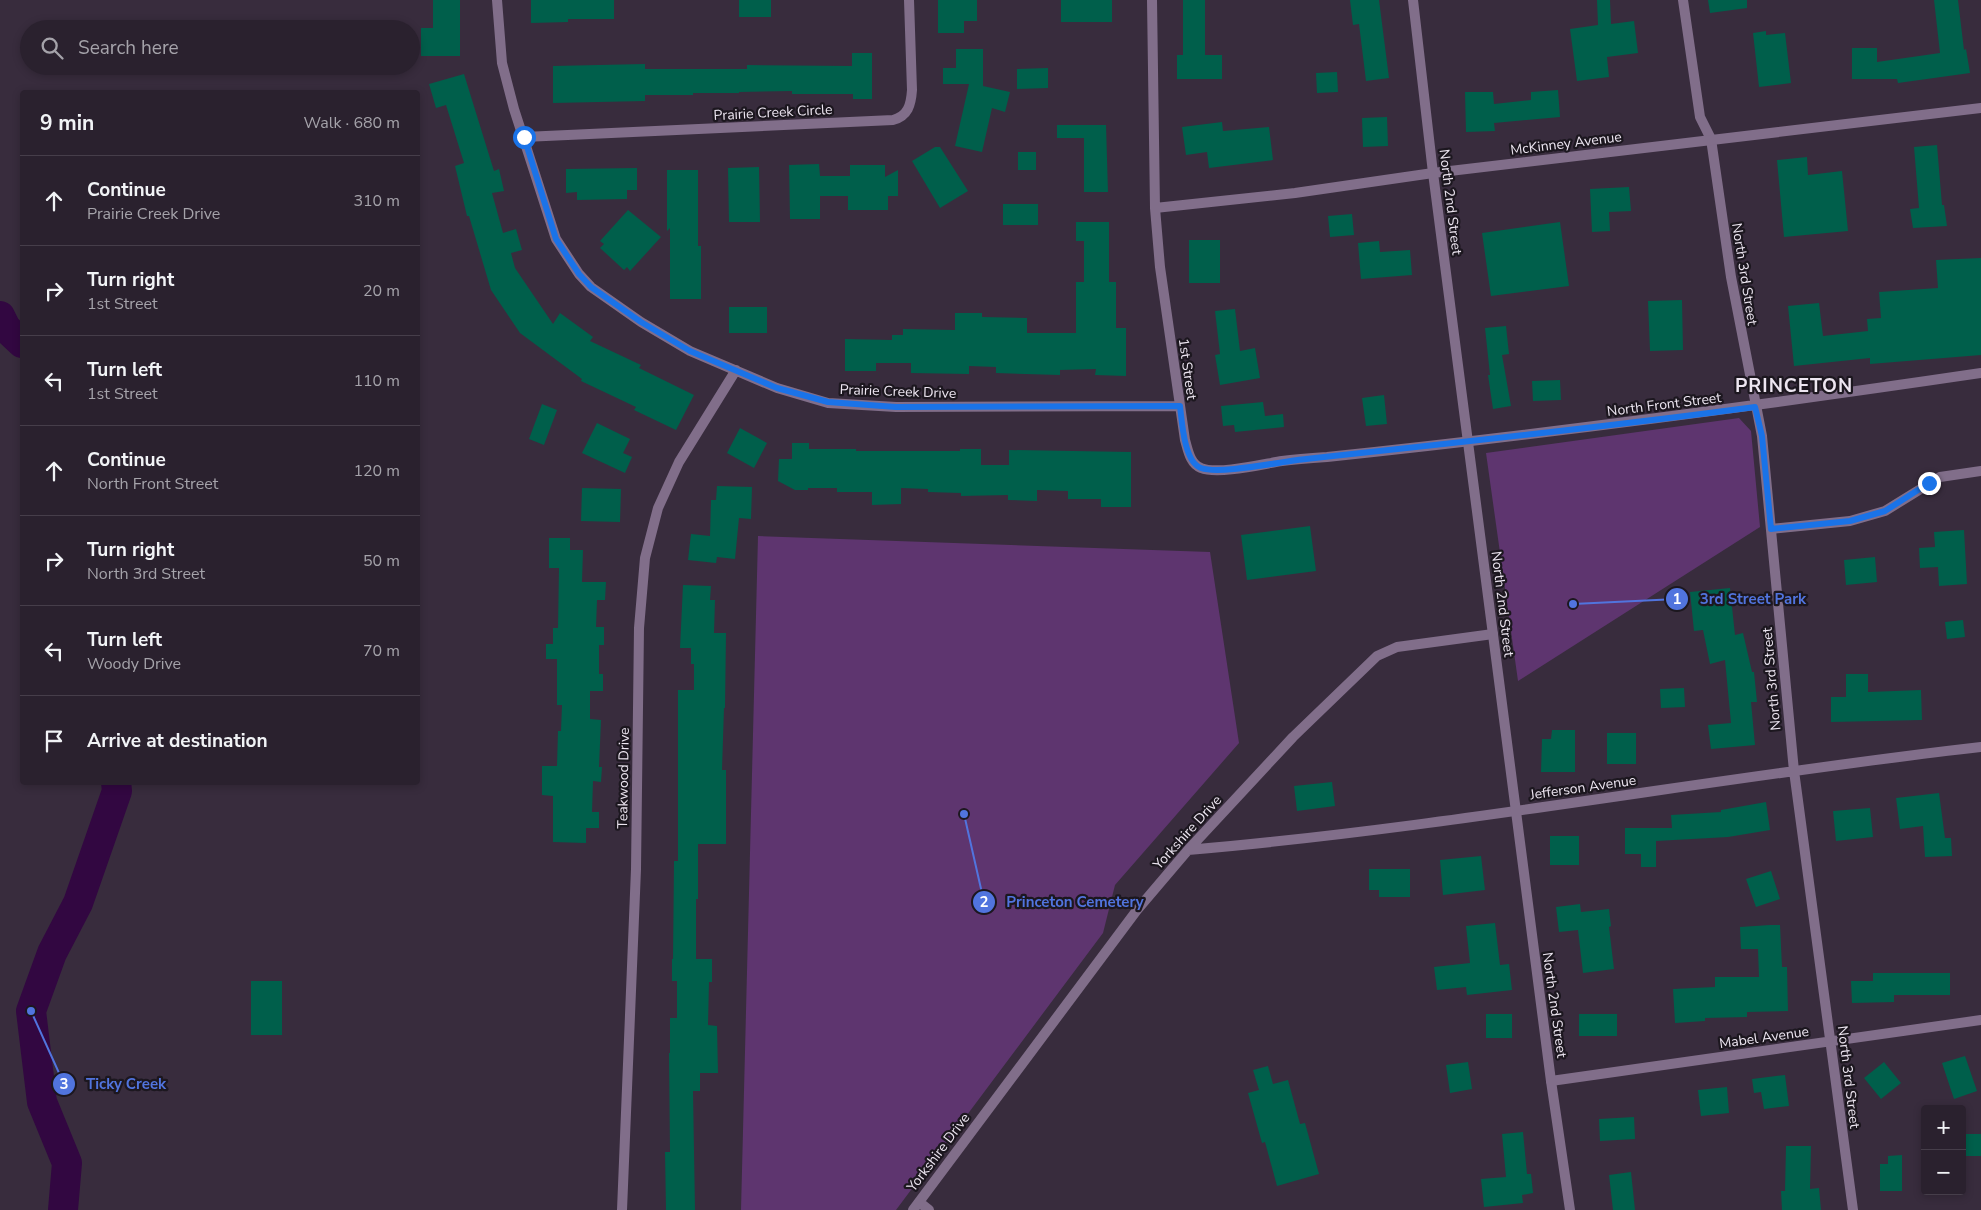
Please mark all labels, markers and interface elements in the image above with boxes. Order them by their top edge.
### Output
search box [20,20,420,75]
icon: search [38,34,66,62]
text: Search here [78,35,179,61]
street label: Prairie Creek Circle [713,100,833,125]
text: 9 min [40,109,94,137]
text: Walk · 680 m [304,112,400,134]
route start [513,126,536,149]
street label: McKinney Avenue [1509,127,1623,160]
street label: North 2nd Street [1435,148,1466,256]
text: Continue [87,177,166,203]
icon: ahead [40,187,68,215]
text: 310 m [353,190,400,212]
text: Prairie Creek Drive [87,203,220,225]
street label: North 3rd Street [1727,222,1762,327]
text: Turn right [87,267,174,293]
icon: right [40,277,68,305]
text: 20 m [363,280,400,302]
text: 1st Street [87,293,158,315]
street label: 1st Street [1174,337,1201,401]
text: Turn left [87,357,162,383]
icon: left [40,367,68,395]
text: 110 m [353,370,400,392]
district label: PRINCETON [1735,373,1853,399]
street label: Prairie Creek Drive [839,380,957,403]
text: 1st Street [87,383,158,405]
street label: North Front Street [1606,388,1722,421]
text: Continue [87,447,166,473]
icon: ahead [40,457,68,485]
text: 120 m [353,460,400,482]
route end [1918,472,1941,495]
text: North Front Street [87,473,218,495]
text: Turn right [87,537,174,563]
icon: right [40,547,68,575]
text: 50 m [363,550,400,572]
street label: North 2nd Street [1487,550,1518,658]
text: North 3rd Street [87,563,205,585]
callout: 3rd Street Park [1665,584,1816,614]
text: 1 [1672,589,1682,609]
text: 3rd Street Park [1700,589,1807,609]
text: Turn left [87,627,162,653]
street label: North 3rd Street [1758,627,1785,731]
icon: left [40,637,68,665]
text: 70 m [363,640,400,662]
text: Woody Drive [87,653,181,675]
icon: arrive [40,727,68,755]
street label: Teakwood Drive [613,727,634,829]
text: Arrive at destination [87,728,268,754]
street label: Jefferson Avenue [1528,771,1637,804]
street label: Yorkshire Drive [1148,791,1226,874]
callout: Princeton Cemetery [972,887,1154,917]
text: 2 [979,892,989,912]
text: Princeton Cemetery [1006,892,1144,912]
street label: North 2nd Street [1538,951,1571,1059]
street label: Mabel Avenue [1718,1022,1810,1053]
street label: North 3rd Street [1833,1025,1864,1130]
callout: Ticky Creek [51,1069,177,1099]
text: 3 [59,1074,69,1094]
text: Ticky Creek [86,1074,167,1094]
map controls [1921,1105,1966,1195]
button: + [1921,1105,1966,1150]
street label: Yorkshire Drive [902,1109,974,1196]
button: − [1921,1150,1966,1195]

